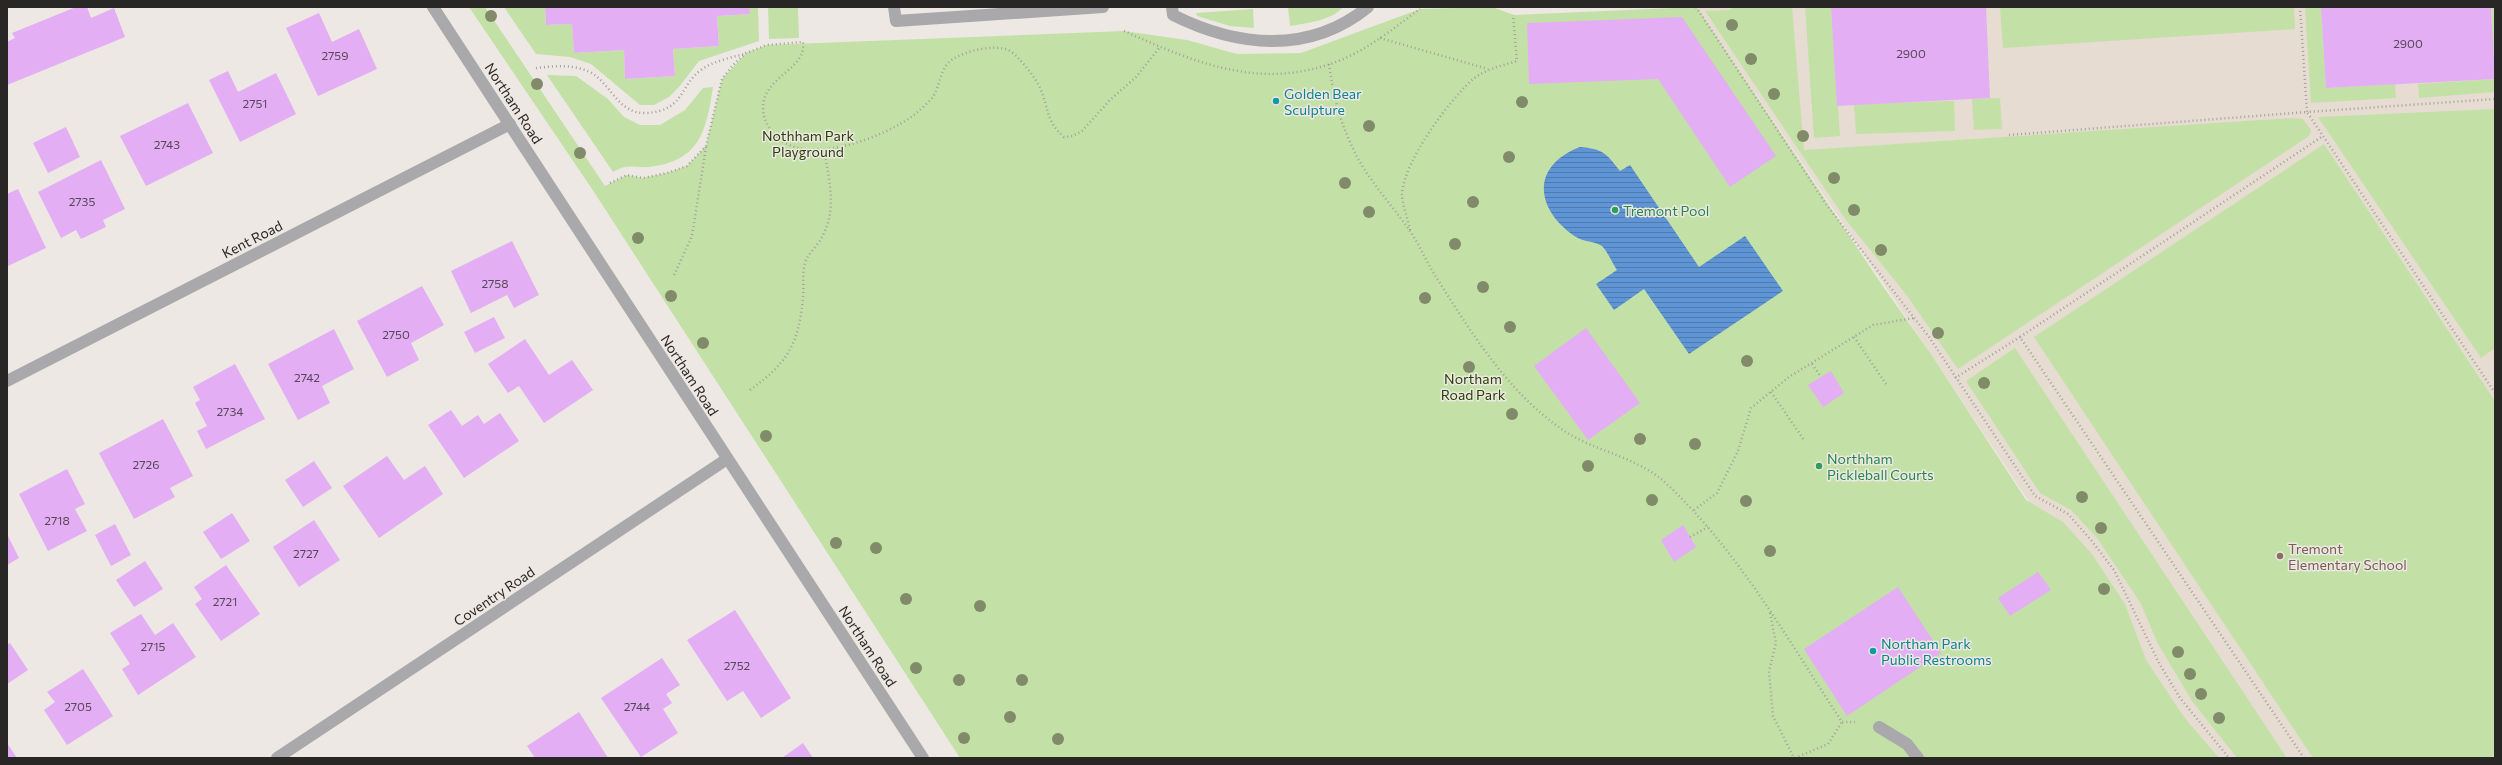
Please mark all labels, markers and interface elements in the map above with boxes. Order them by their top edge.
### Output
house number: 2900 [2393,36,2423,50]
house number: 2900 [1896,46,1926,60]
house number: 2759 [321,48,349,62]
street label: Northam Road [481,59,547,147]
place label: Golden Bear Sculpture [1284,85,1362,118]
house number: 2751 [243,96,267,110]
marker: Golden Bear Sculpture [1271,96,1281,106]
park label: Nothham Park Playground [762,127,854,160]
house number: 2743 [154,137,180,151]
house number: 2735 [69,194,95,208]
place label: Tremont Pool [1623,202,1709,219]
marker: Tremont Pool [1610,205,1620,215]
street label: Kent Road [219,217,285,261]
house number: 2758 [481,276,509,290]
house number: 2750 [382,327,410,341]
street label: Northam Road [657,331,723,419]
house number: 2742 [294,370,320,384]
park label: Northam Road Park [1441,370,1506,403]
house number: 2734 [216,404,244,418]
place label: Northham Pickleball Courts [1827,450,1934,483]
house number: 2726 [133,457,159,471]
marker: Northham Pickleball Courts [1814,461,1824,471]
house number: 2718 [44,513,70,527]
place label: Tremont Elementary School [2288,540,2407,573]
house number: 2727 [293,546,319,560]
marker: Tremont Elementary School [2275,551,2285,561]
street label: Coventry Road [450,563,538,629]
house number: 2721 [213,594,237,608]
street label: Northam Road [835,602,901,690]
place label: Northam Park Public Restrooms [1881,635,1992,668]
house number: 2715 [141,639,166,653]
marker: Northam Park Public Restrooms [1868,646,1878,656]
house number: 2752 [724,658,751,672]
house number: 2705 [64,699,92,713]
house number: 2744 [624,699,650,713]

